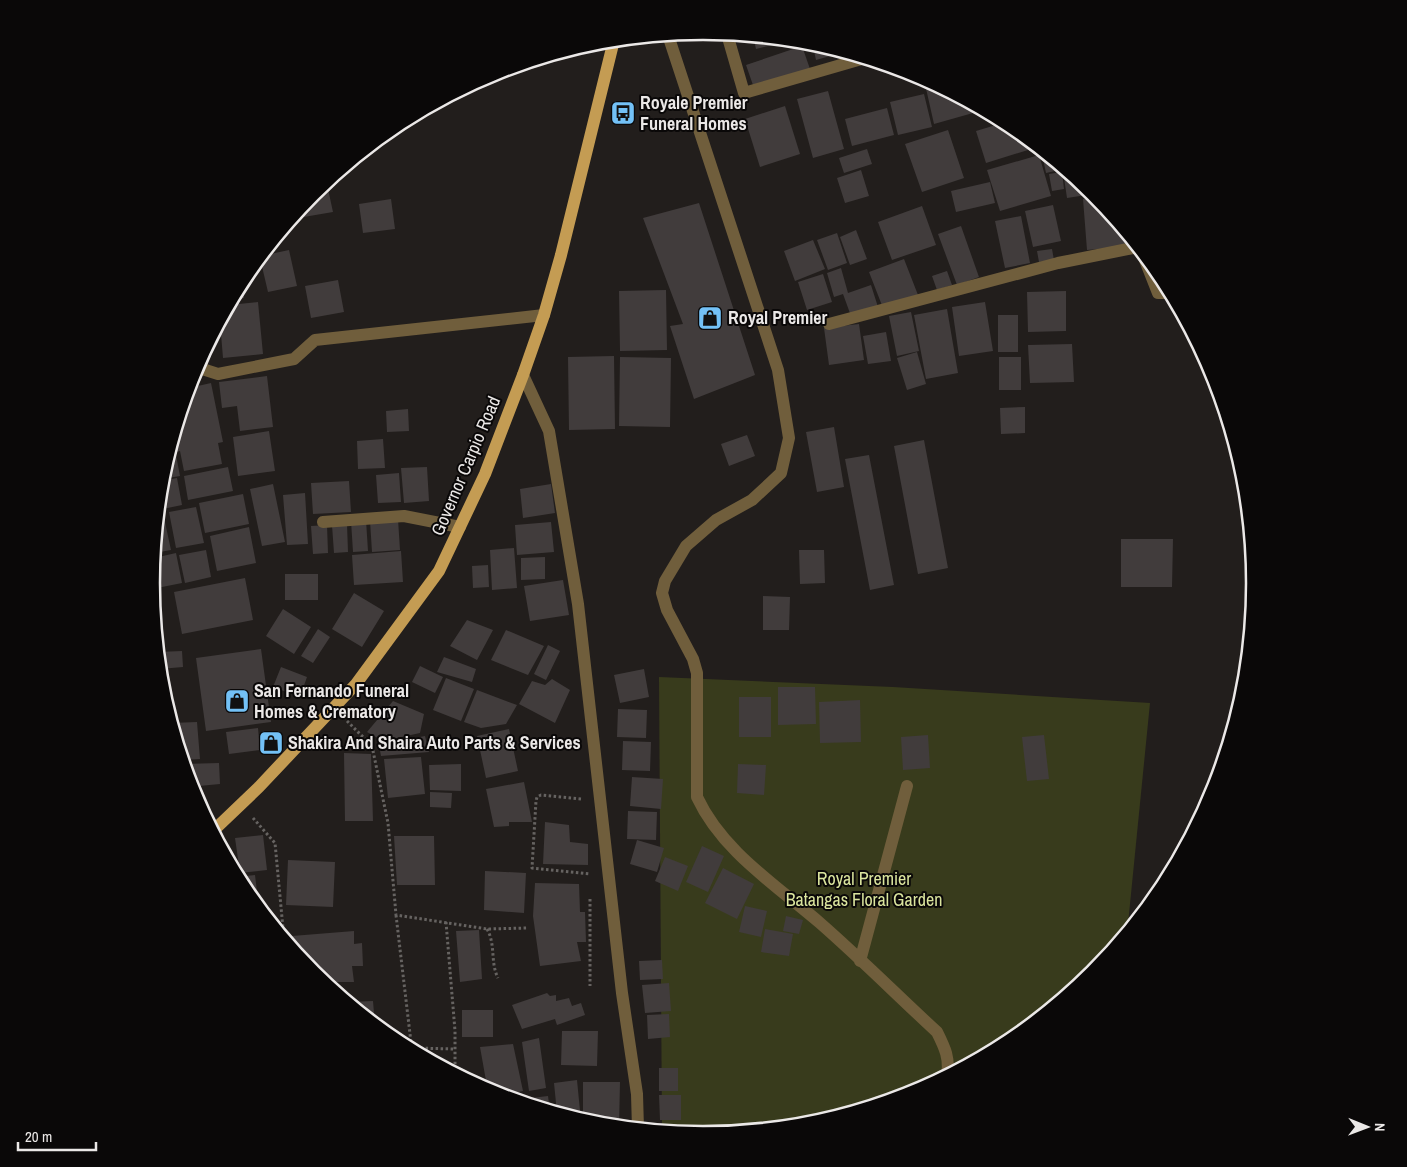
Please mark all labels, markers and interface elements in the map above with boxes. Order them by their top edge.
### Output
place label: Royale Premier Funeral Homes [640,90,748,136]
bus stop icon: Royale Premier Funeral Homes [610,100,636,126]
shop icon: Royal Premier [697,305,723,331]
place label: Royal Premier [728,305,828,330]
street label: Governor Carpio Road [425,392,506,539]
place label: San Fernando Funeral Homes & Crematory [254,678,409,724]
shop icon: San Fernando Funeral Homes & Crematory [224,688,250,714]
shop icon: Shakira And Shaira Auto Parts & Services [258,730,284,756]
place label: Shakira And Shaira Auto Parts & Services [288,730,581,755]
park label: Royal Premier Batangas Floral Garden [786,866,942,912]
north arrow [1342,1102,1392,1152]
scale bar [18,1120,95,1152]
text: N [1371,1123,1389,1132]
text: 20 m [25,1126,52,1147]

